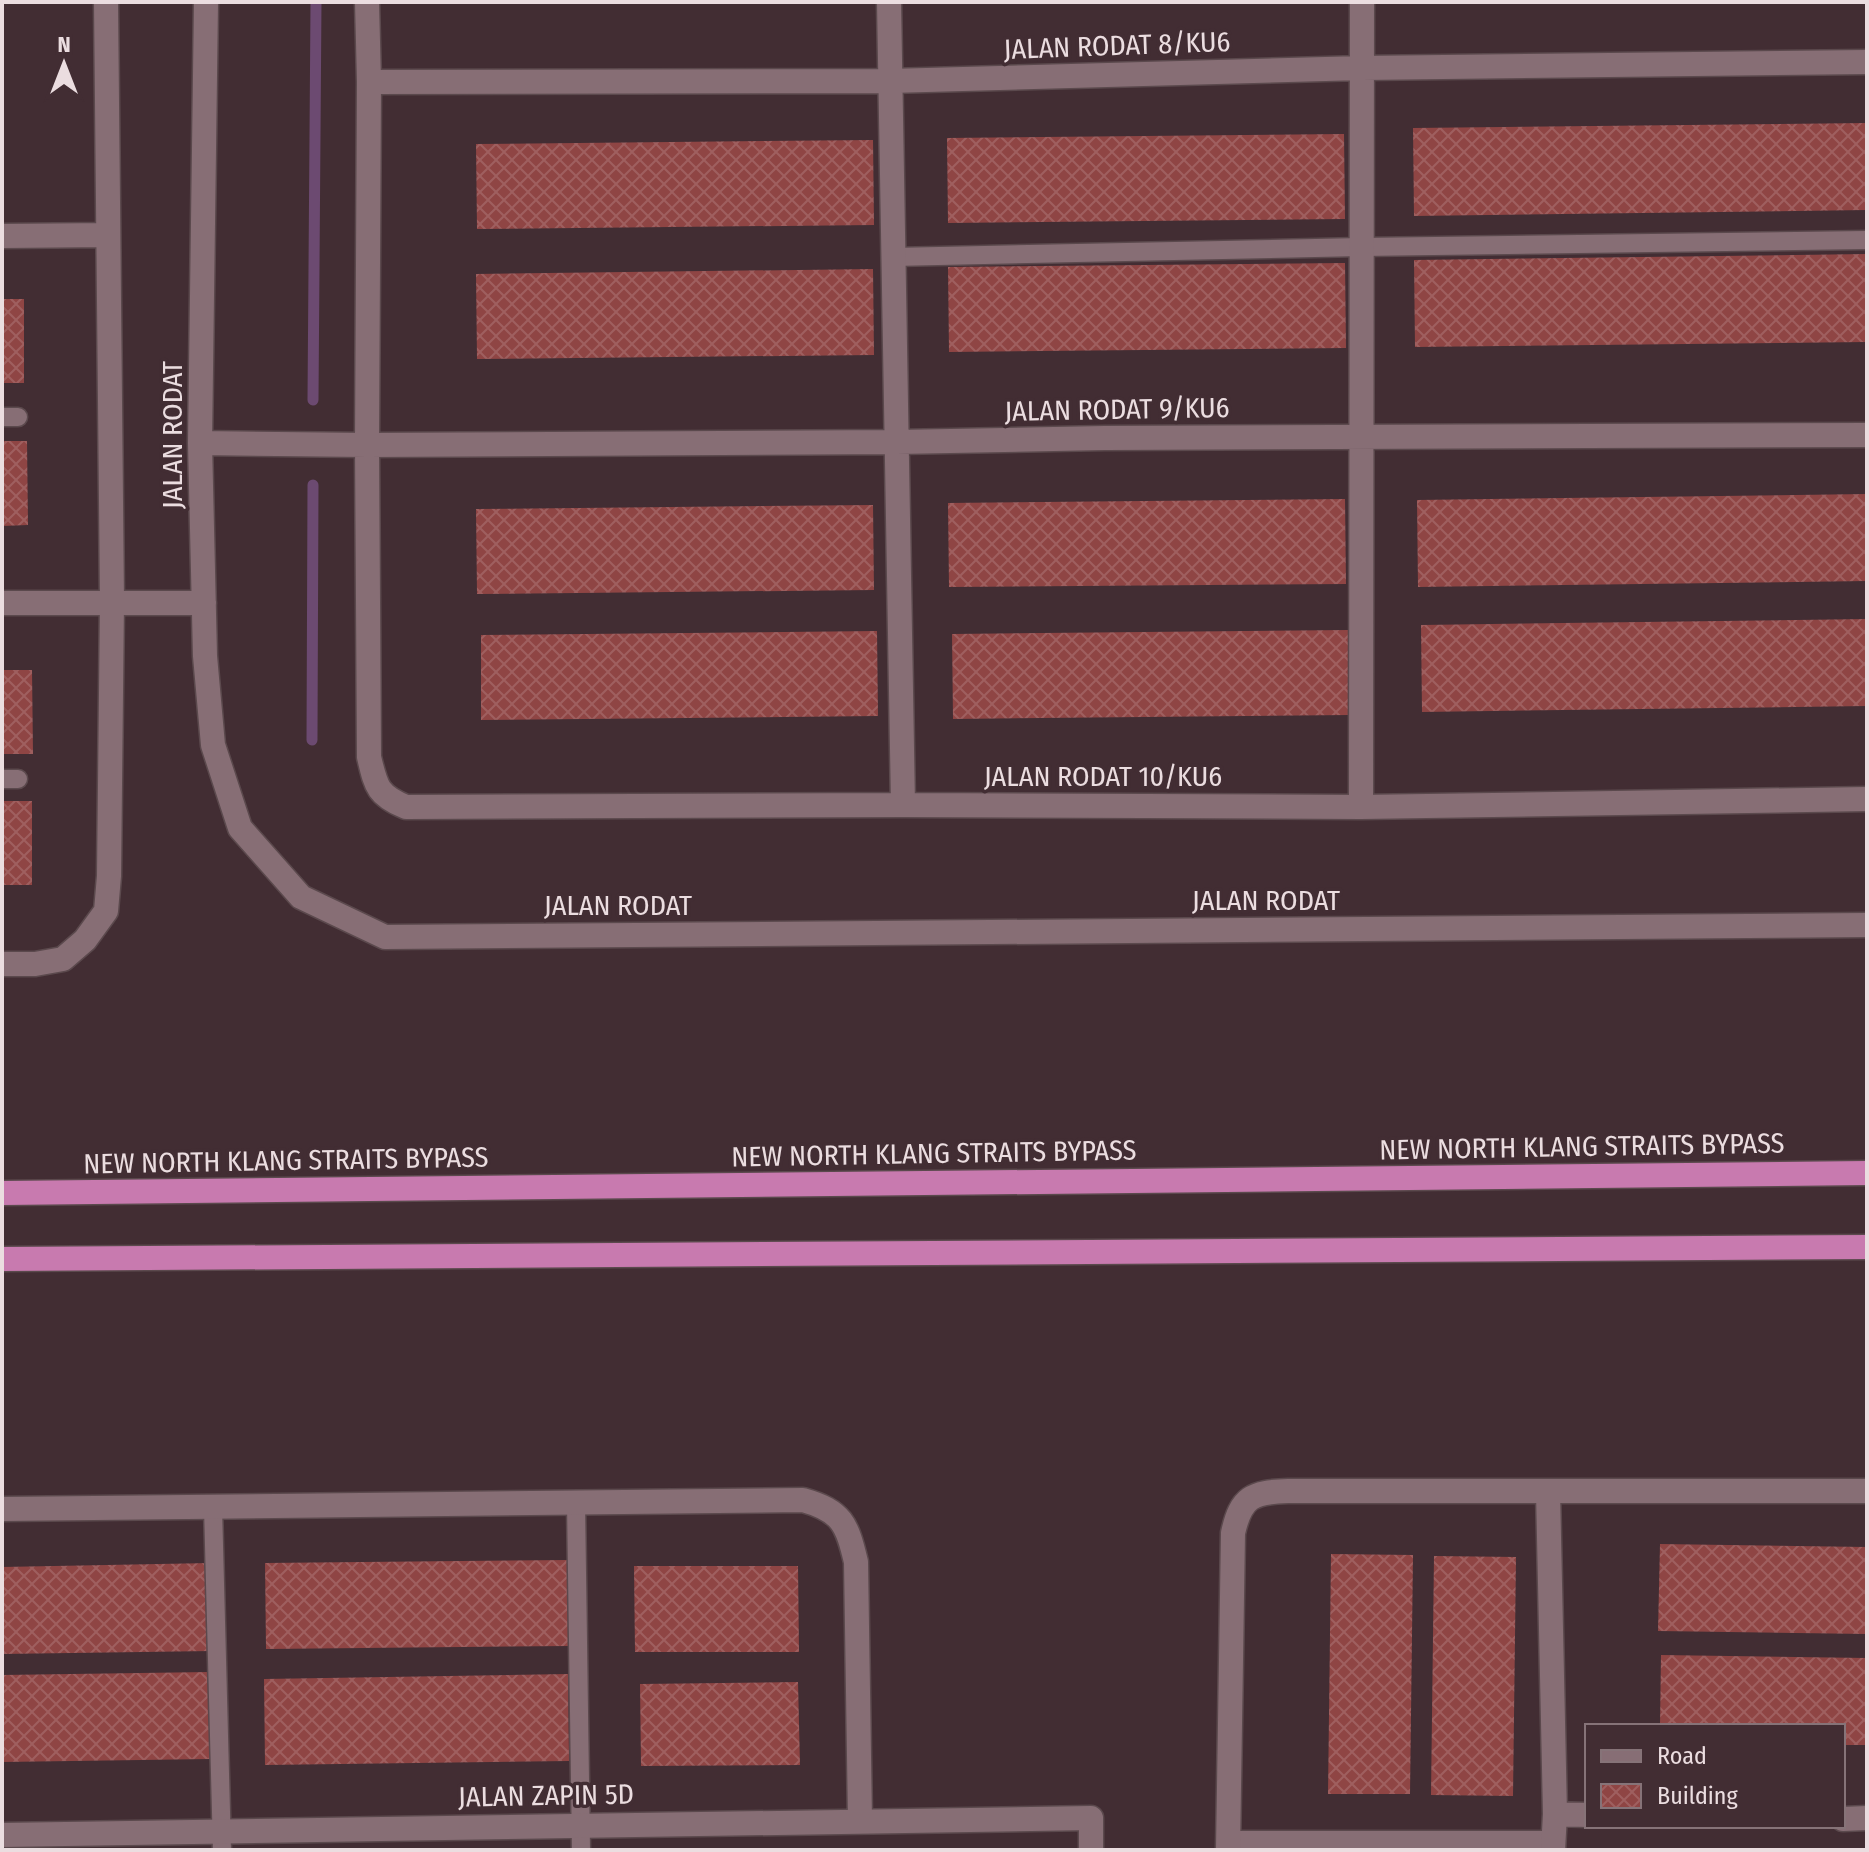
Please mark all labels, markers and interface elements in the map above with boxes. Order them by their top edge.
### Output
north arrow [24,24,104,104]
street label: JALAN RODAT 8/KU6 [1003,25,1231,66]
text: N [57,31,71,58]
street label: JALAN RODAT [156,361,189,509]
street label: JALAN RODAT 9/KU6 [1004,391,1230,428]
street label: JALAN RODAT 10/KU6 [984,760,1222,793]
street label: JALAN RODAT [1192,884,1340,917]
street label: JALAN RODAT [544,889,692,922]
street label: NEW NORTH KLANG STRAITS BYPASS [1379,1126,1785,1167]
street label: NEW NORTH KLANG STRAITS BYPASS [731,1133,1137,1174]
street label: NEW NORTH KLANG STRAITS BYPASS [83,1140,489,1181]
legend [1585,1724,1845,1828]
text: Road [1657,1742,1707,1770]
street label: JALAN ZAPIN 5D [458,1777,634,1814]
text: Building [1657,1782,1739,1810]

